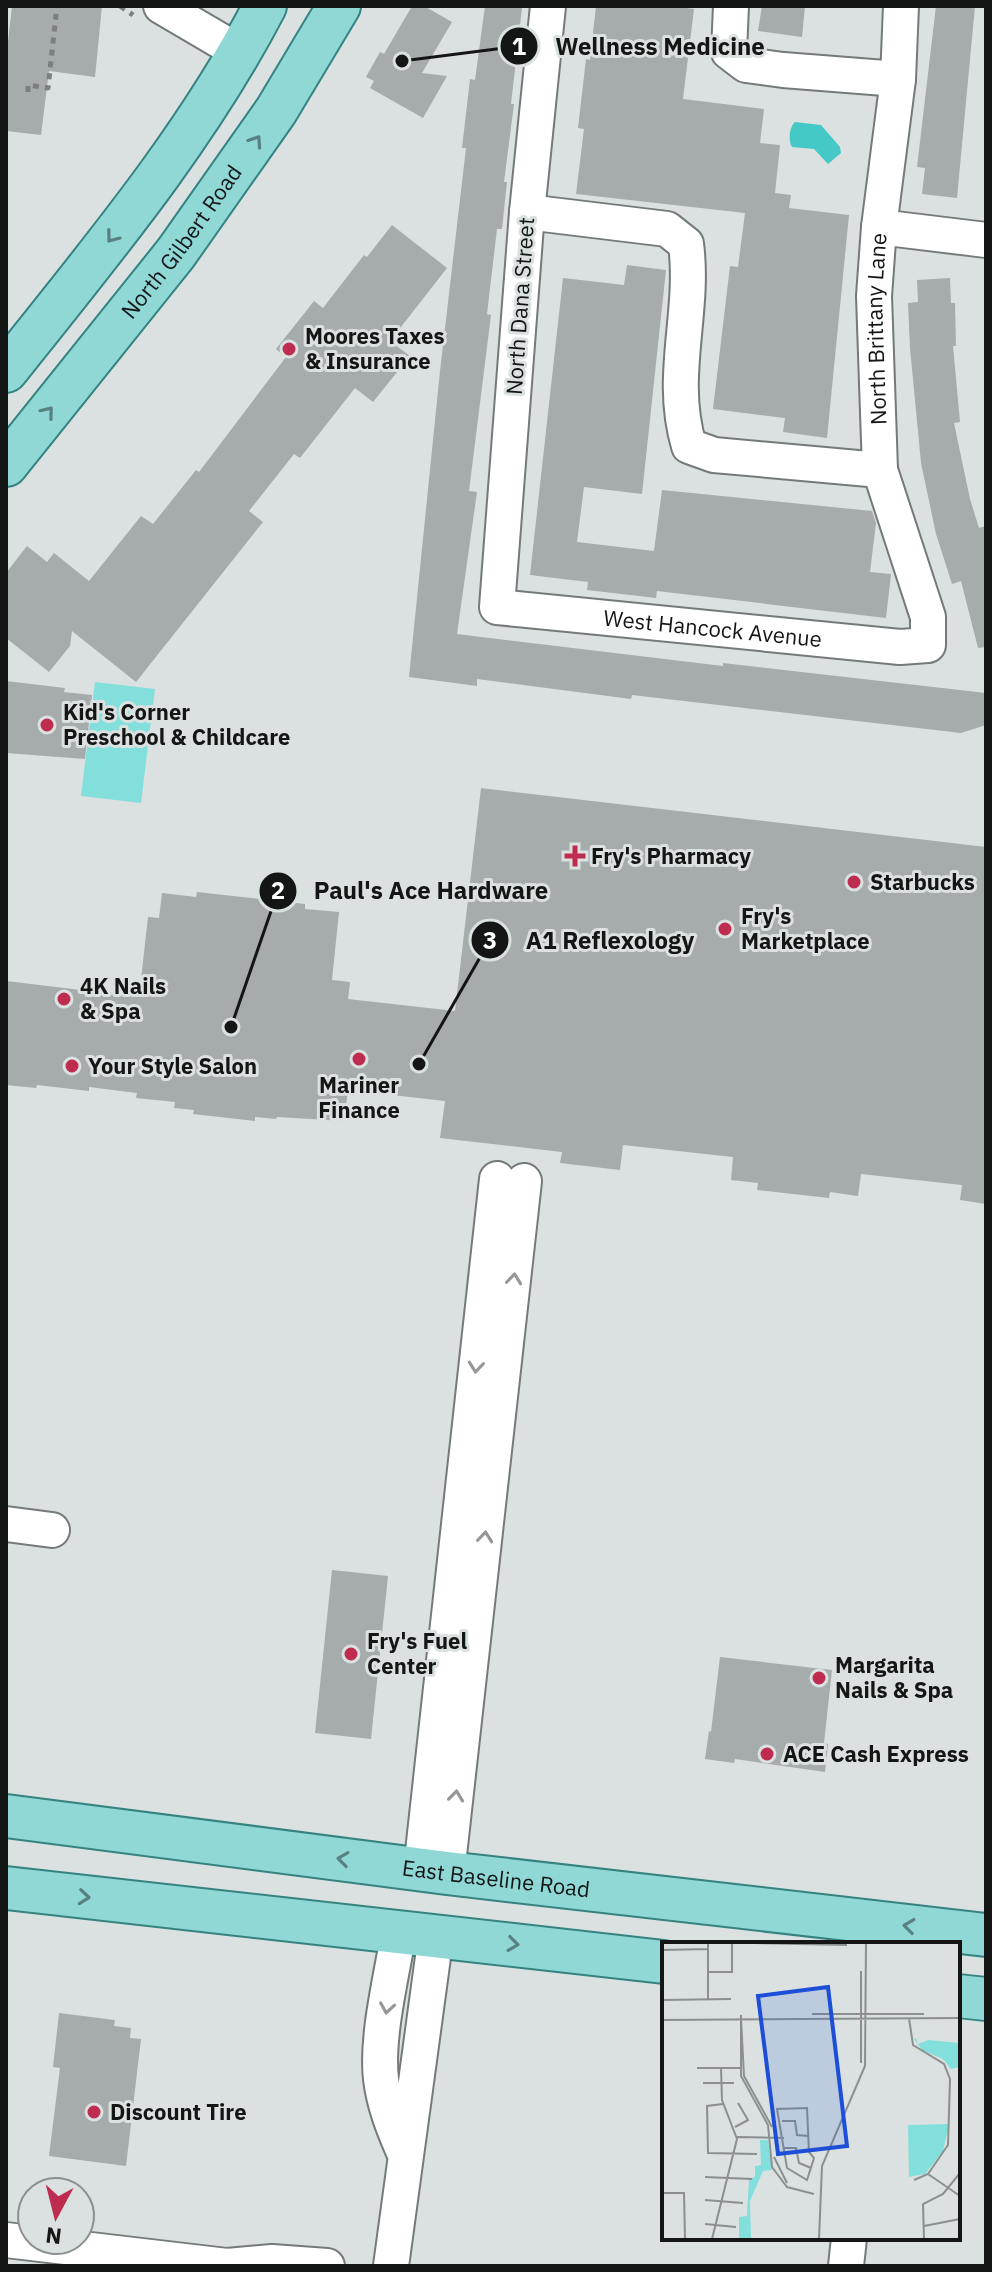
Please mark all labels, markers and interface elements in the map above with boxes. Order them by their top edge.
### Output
callout: Wellness Medicine [499,22,781,70]
text: 1 [512,30,526,62]
text: Wellness Medicine [555,30,765,62]
one-way arrow [246,135,261,149]
street label: North Gilbert Road [114,159,248,324]
street label: North Dana Street [499,216,540,396]
one-way arrow [108,228,122,243]
street label: North Brittany Lane [859,232,893,426]
place label: Moores Taxes & Insurance [305,321,445,375]
marker: Moores Taxes & Insurance [280,340,298,358]
one-way arrow [38,407,53,421]
street label: West Hancock Avenue [602,603,823,653]
place label: Kid's Corner Preschool & Childcare [63,697,290,751]
marker: Kid's Corner Preschool & Childcare [38,716,56,734]
place label: Fry's Pharmacy [591,841,751,870]
marker: Fry's Pharmacy [566,847,584,865]
callout: Paul's Ace Hardware [258,867,564,915]
place label: Starbucks [870,867,975,896]
marker: Starbucks [845,873,863,891]
text: 2 [271,874,285,906]
text: Paul's Ace Hardware [314,874,548,906]
place label: Fry's Marketplace [741,901,870,955]
callout: A1 Reflexology [470,916,710,964]
marker: Fry's Marketplace [716,920,734,938]
text: 3 [483,924,497,956]
text: A1 Reflexology [526,924,694,956]
place label: 4K Nails & Spa [80,971,166,1025]
marker: 4K Nails & Spa [55,990,73,1008]
marker: Mariner Finance [350,1050,368,1068]
place label: Your Style Salon [88,1051,257,1080]
marker: Your Style Salon [63,1057,81,1075]
place label: Mariner Finance [318,1070,400,1124]
one-way arrow [505,1272,522,1285]
one-way arrow [468,1361,485,1374]
one-way arrow [477,1530,494,1543]
place label: Fry's Fuel Center [367,1626,467,1680]
marker: Fry's Fuel Center [342,1645,360,1663]
place label: Margarita Nails & Spa [835,1650,953,1704]
marker: Margarita Nails & Spa [810,1669,828,1687]
place label: ACE Cash Express [783,1739,969,1768]
marker: ACE Cash Express [758,1745,776,1763]
one-way arrow [447,1789,464,1802]
one-way arrow [337,1851,350,1868]
street label: East Baseline Road [400,1852,592,1903]
one-way arrow [77,1888,90,1905]
one-way arrow [902,1918,915,1935]
one-way arrow [507,1936,520,1953]
inset map [662,1942,960,2240]
one-way arrow [379,2001,396,2015]
place label: Discount Tire [110,2097,247,2126]
marker: Discount Tire [85,2103,103,2121]
north arrow [16,2176,96,2256]
text: N [44,2221,63,2252]

